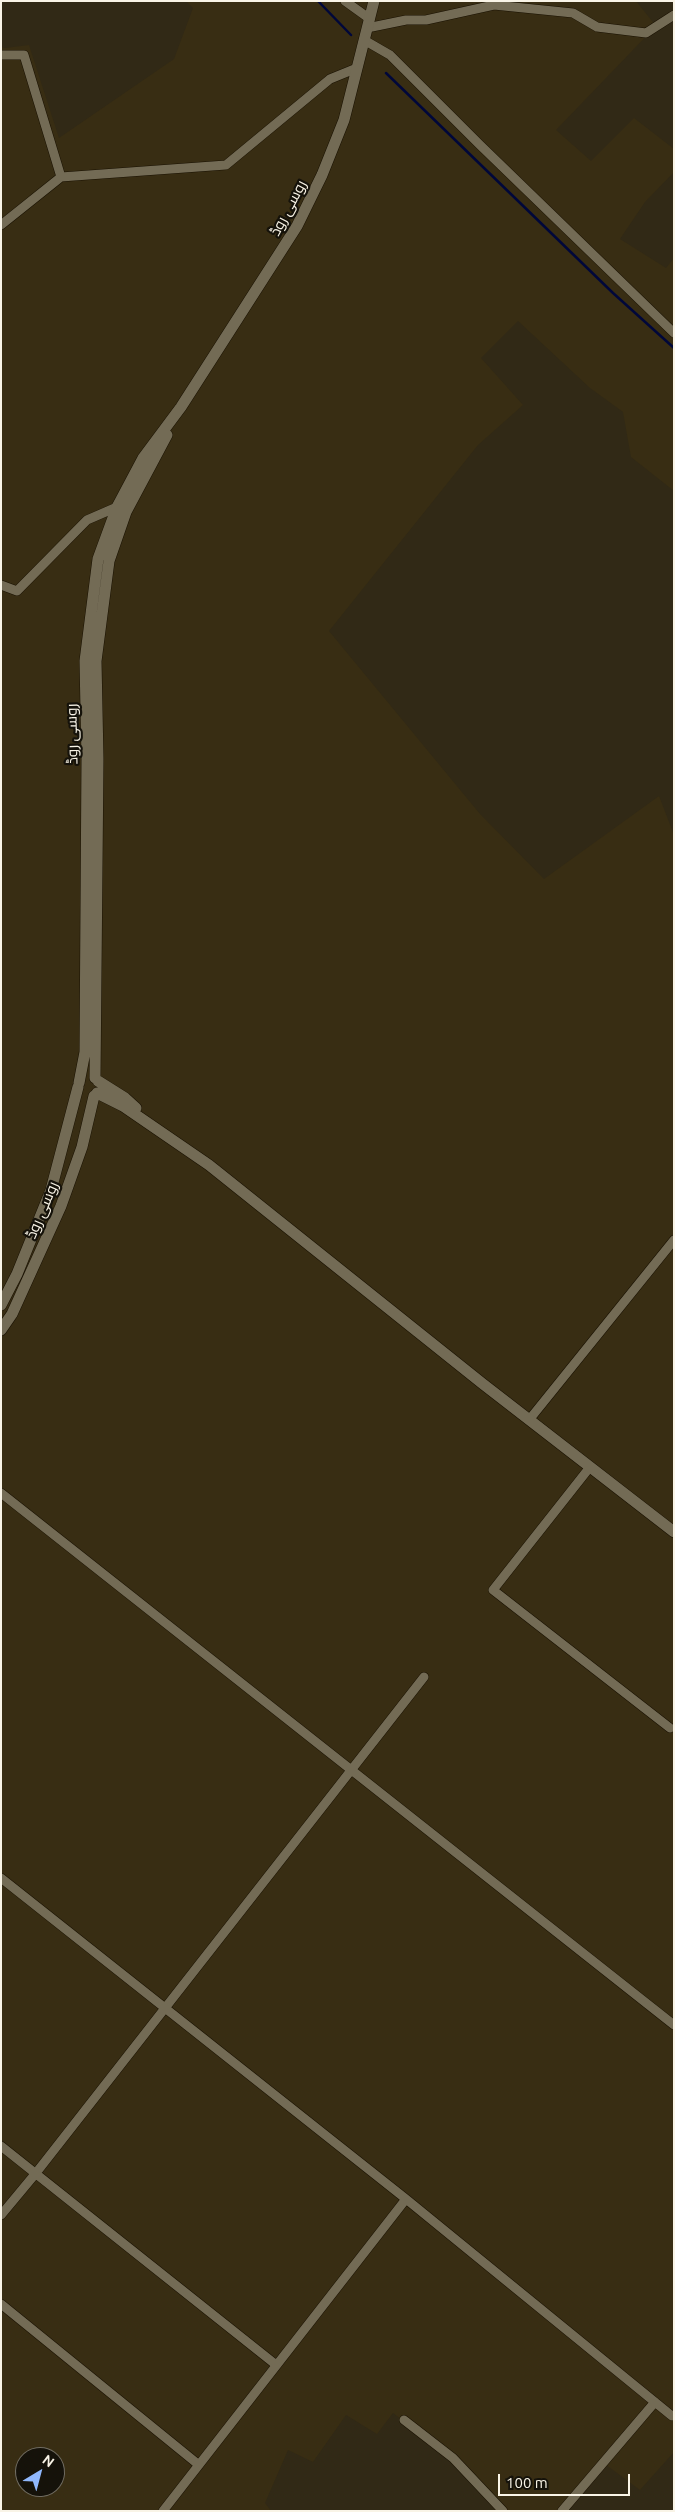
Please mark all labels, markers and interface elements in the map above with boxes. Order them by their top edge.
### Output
street label: روسی روڈ [266,177,310,239]
street label: روسی روڈ [62,704,82,764]
street label: روسی روڈ [22,1179,62,1241]
north arrow [15,2447,65,2497]
text: N [39,2451,57,2470]
scale bar [500,2464,632,2496]
text: 100 m [506,2474,548,2491]

